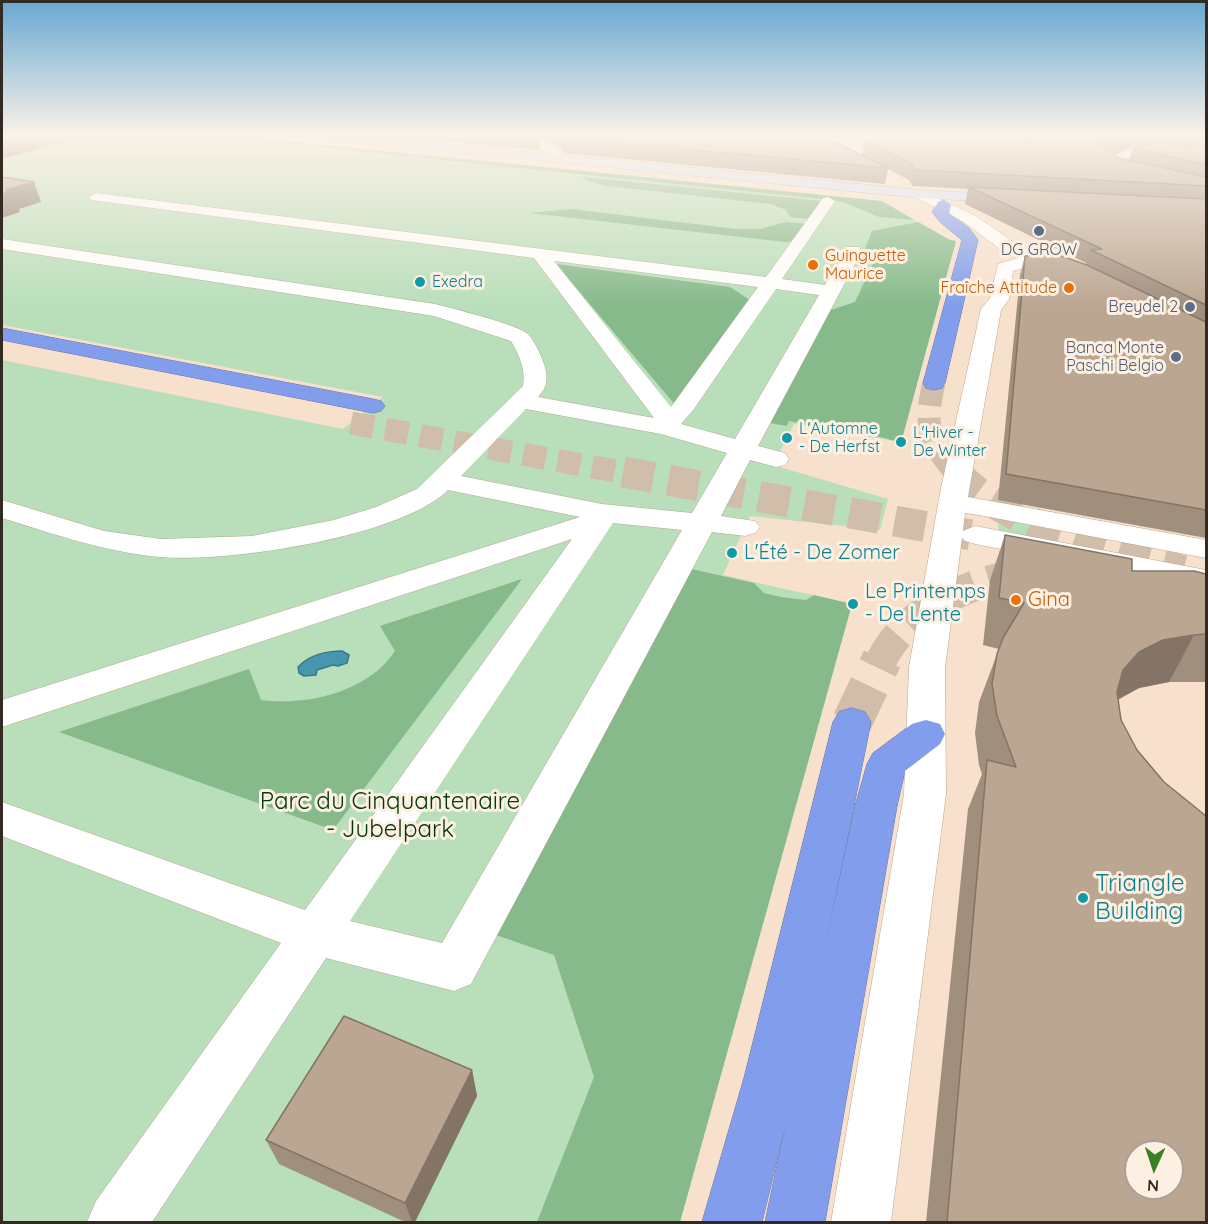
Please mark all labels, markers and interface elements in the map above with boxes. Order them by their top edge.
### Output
marker: DG GROW [1032,224,1046,238]
place label: DG GROW [1001,240,1077,260]
place label: Guinguette Maurice [825,246,906,284]
marker: Guinguette Maurice [806,258,820,272]
place label: Exedra [432,272,483,292]
marker: Exedra [413,275,427,289]
place label: Fraîche Attitude [940,278,1057,298]
marker: Fraîche Attitude [1062,281,1076,295]
place label: Breydel 2 [1108,297,1178,317]
marker: Breydel 2 [1183,300,1197,314]
place label: Banca Monte Paschi Belgio [1066,338,1164,376]
marker: Banca Monte Paschi Belgio [1169,350,1183,364]
place label: L'Automne - De Herfst [799,419,880,457]
place label: L'Hiver - De Winter [913,423,987,461]
marker: L'Automne - De Herfst [780,431,794,445]
marker: L'Hiver - De Winter [894,435,908,449]
place label: L'Été - De Zomer [744,541,900,565]
marker: L'Été - De Zomer [725,546,739,560]
place label: Le Printemps - De Lente [865,580,986,627]
place label: Gina [1028,588,1070,612]
marker: Gina [1009,593,1023,607]
marker: Le Printemps - De Lente [846,597,860,611]
park label: Parc du Cinquantenaire - Jubelpark [260,788,520,844]
place label: Triangle Building [1095,870,1185,926]
marker: Triangle Building [1076,891,1090,905]
north arrow [1124,1140,1184,1200]
text: N [1147,1176,1160,1196]

